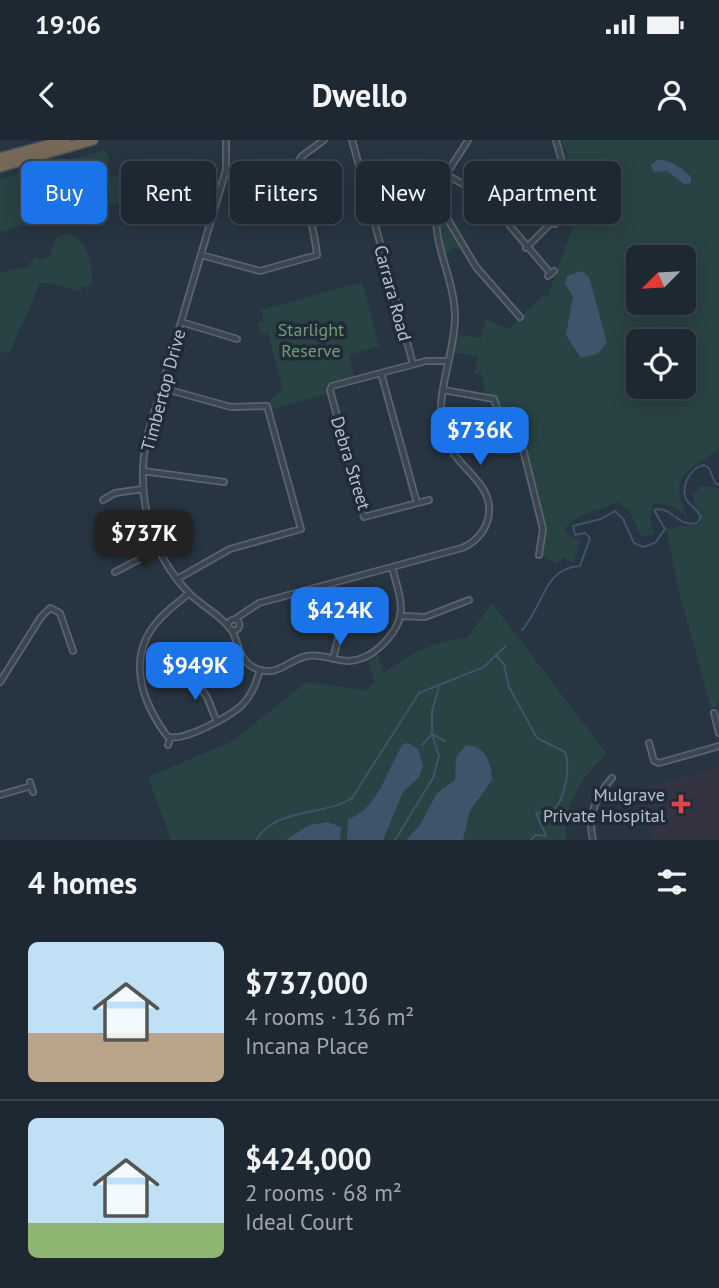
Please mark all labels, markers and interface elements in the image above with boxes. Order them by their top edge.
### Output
text: 19:06 [35,8,101,41]
text: Dwello [312,74,407,116]
icon: back [28,76,66,114]
icon: person [653,76,691,114]
chip: Buy [21,161,107,224]
chip: Rent [121,161,216,224]
chip: Filters [230,161,342,224]
chip: New [356,161,450,224]
chip: Apartment [464,161,621,224]
street label: Carrara Road [369,243,417,343]
north arrow [626,245,696,315]
map controls [626,245,696,399]
park label: Starlight Reserve [278,318,344,362]
street label: Timbertop Drive [136,326,190,454]
button: locate [626,329,696,399]
pin: $736K [431,408,529,467]
street label: Debra Street [326,414,376,512]
text: $736K [447,415,513,444]
pin: $737K [95,510,193,570]
text: $737K [111,518,177,547]
pin: $424K [291,588,389,647]
text: $424K [307,595,373,624]
pin: $949K [146,643,244,702]
text: $949K [162,650,228,679]
place label: Mulgrave Private Hospital [543,783,666,827]
marker: Mulgrave Private Hospital [671,794,691,814]
text: 4 homes [28,863,137,902]
icon: filters [653,863,691,901]
text: $737,000 [245,963,368,1002]
icon: home [84,970,168,1054]
text: 4 rooms · 136 m² [245,1002,414,1031]
text: Incana Place [245,1031,369,1060]
text: $424,000 [245,1139,372,1178]
icon: home [84,1146,168,1230]
text: 2 rooms · 68 m² [245,1178,402,1207]
text: Ideal Court [245,1207,353,1236]

